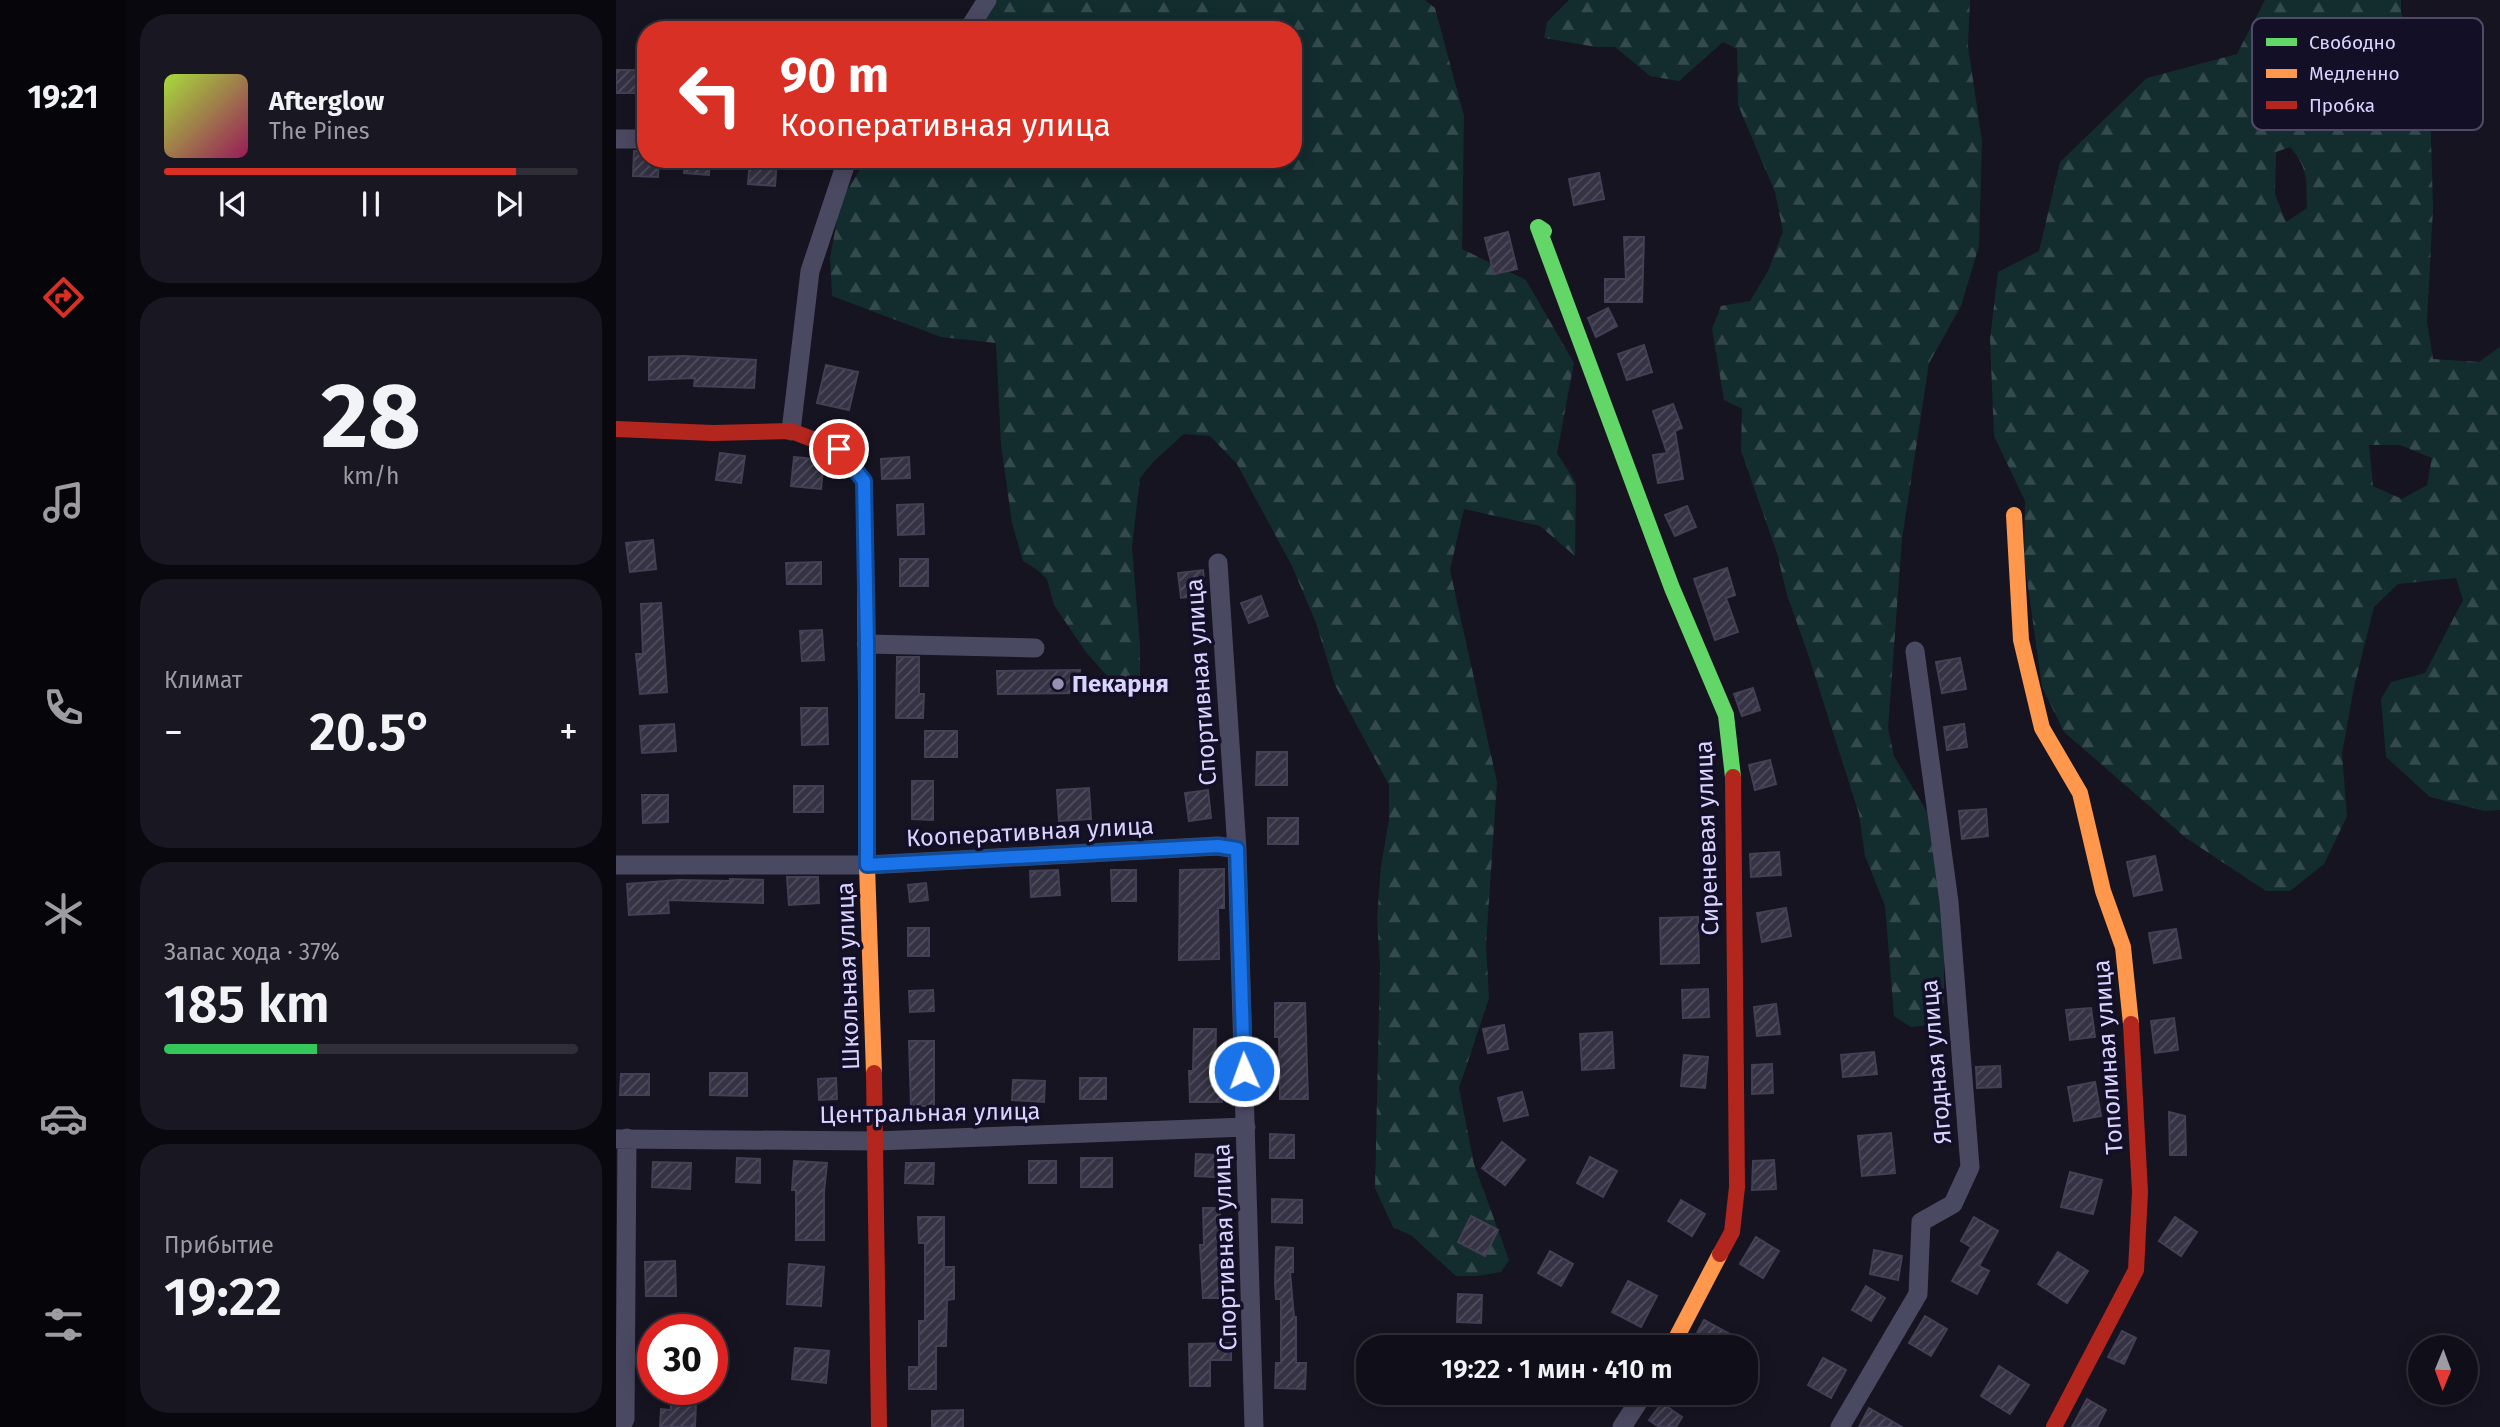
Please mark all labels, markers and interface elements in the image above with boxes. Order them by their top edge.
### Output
legend [2252,18,2483,130]
text: Свободно [2309,31,2396,54]
text: 90 m [780,46,889,105]
icon: left [665,49,756,140]
text: Медленно [2309,62,2400,85]
text: 19:21 [27,78,99,116]
text: Afterglow [269,86,384,117]
text: Пробка [2309,94,2375,117]
text: Кооперативная улица [780,106,1111,144]
text: The Pines [269,117,370,145]
icon: previous [214,185,252,223]
icon: pause [352,185,390,223]
icon: next [490,185,528,223]
icon: directions [39,273,88,322]
text: 28 [321,362,421,471]
pin [809,419,869,479]
icon: arrive [820,430,858,468]
text: km/h [343,462,399,490]
icon: music [39,478,88,527]
street label: Спортивная улица [1180,578,1222,786]
text: Климат [164,666,242,694]
place label: Пекарня [1072,670,1169,698]
marker: Пекарня [1050,676,1066,692]
icon: phone [39,683,88,732]
text: 20.5° [309,701,433,764]
text: − [164,709,183,755]
text: + [559,709,578,755]
street label: Сиреневая улица [1690,740,1724,936]
street label: Кооперативная улица [905,812,1155,852]
street label: Школьная улица [831,881,865,1071]
icon: climate [39,889,88,938]
text: Запас хода · 37% [164,938,340,966]
street label: Тополиная улица [2087,959,2129,1155]
text: 185 km [164,973,330,1036]
street label: Ягодная улица [1915,979,1957,1145]
position arrow [1207,1034,1281,1108]
icon: car [39,1094,88,1143]
street label: Центральная улица [819,1097,1041,1129]
street label: Спортивная улица [1207,1143,1243,1351]
text: Прибытие [164,1231,274,1259]
text: 19:22 [164,1266,282,1329]
icon: filters [39,1300,88,1349]
speed limit sign: 30 [637,1314,728,1405]
north arrow [2408,1335,2478,1405]
map controls [2408,1335,2478,1405]
text: 19:22 · 1 мин · 410 m [1441,1354,1673,1385]

